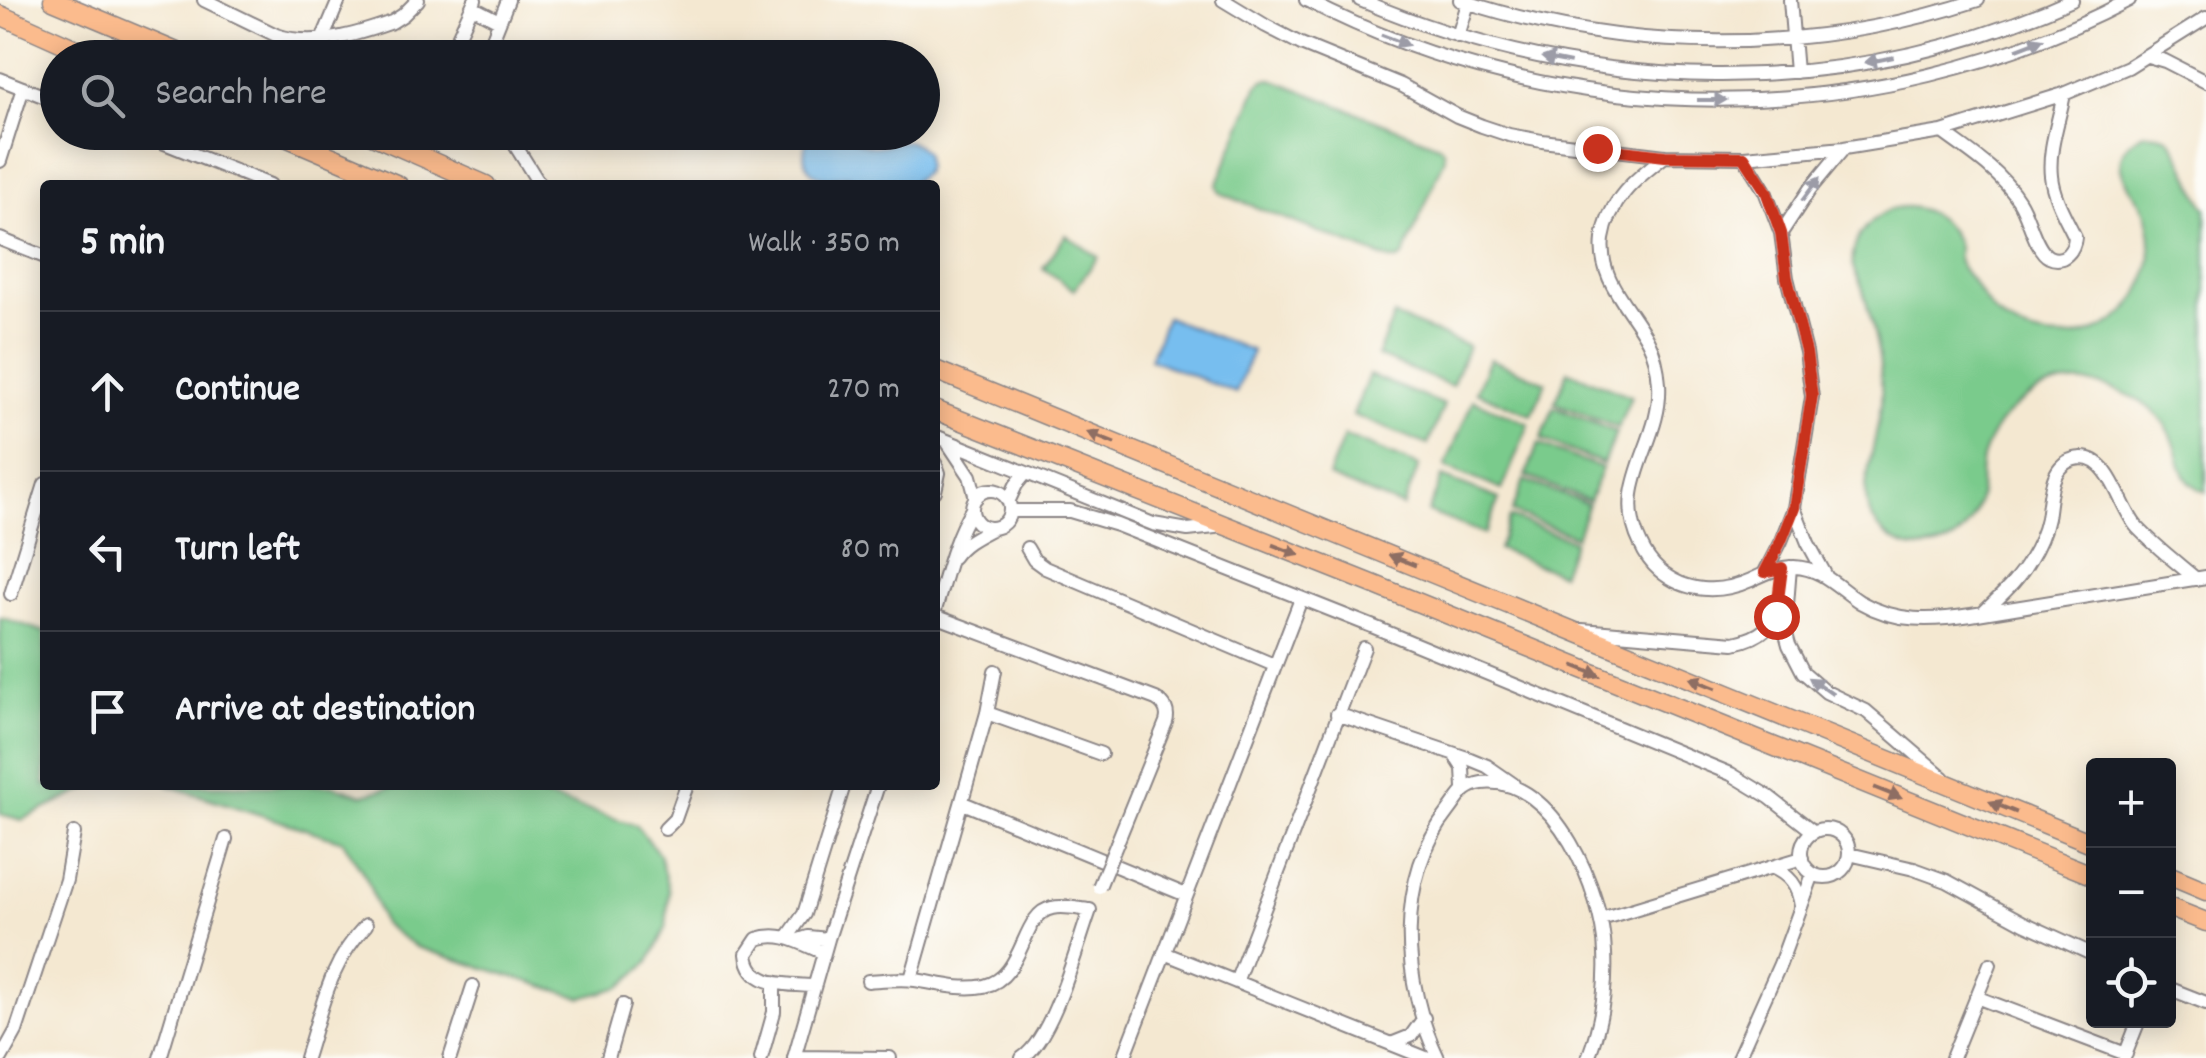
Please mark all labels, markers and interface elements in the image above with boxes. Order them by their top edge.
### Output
one-way arrow [1380,33,1410,48]
one-way arrow [2016,36,2046,51]
search box [40,40,940,150]
one-way arrow [1540,52,1571,68]
one-way arrow [1863,53,1894,68]
icon: search [75,68,130,123]
text: Search here [155,68,327,123]
one-way arrow [1697,93,1729,109]
route end [1575,126,1621,172]
one-way arrow [1800,176,1820,202]
text: 5 min [80,215,165,275]
text: Walk · 350 m [748,222,900,268]
icon: ahead [80,364,135,419]
text: Continue [175,364,300,419]
text: 270 m [827,368,900,414]
one-way arrow [1086,429,1116,445]
icon: left [80,524,135,579]
text: Turn left [175,524,300,579]
text: 80 m [840,528,900,574]
one-way arrow [1271,542,1301,558]
one-way arrow [1387,552,1417,568]
route start [1754,594,1800,640]
one-way arrow [1572,663,1602,679]
one-way arrow [1688,675,1718,691]
one-way arrow [1807,677,1834,696]
icon: arrive [80,684,135,739]
text: Arrive at destination [175,684,475,739]
map controls [2086,758,2176,1028]
button: + [2086,758,2176,848]
one-way arrow [1874,785,1903,801]
one-way arrow [1989,799,2018,815]
button: − [2086,848,2176,938]
button: locate [2086,938,2176,1028]

